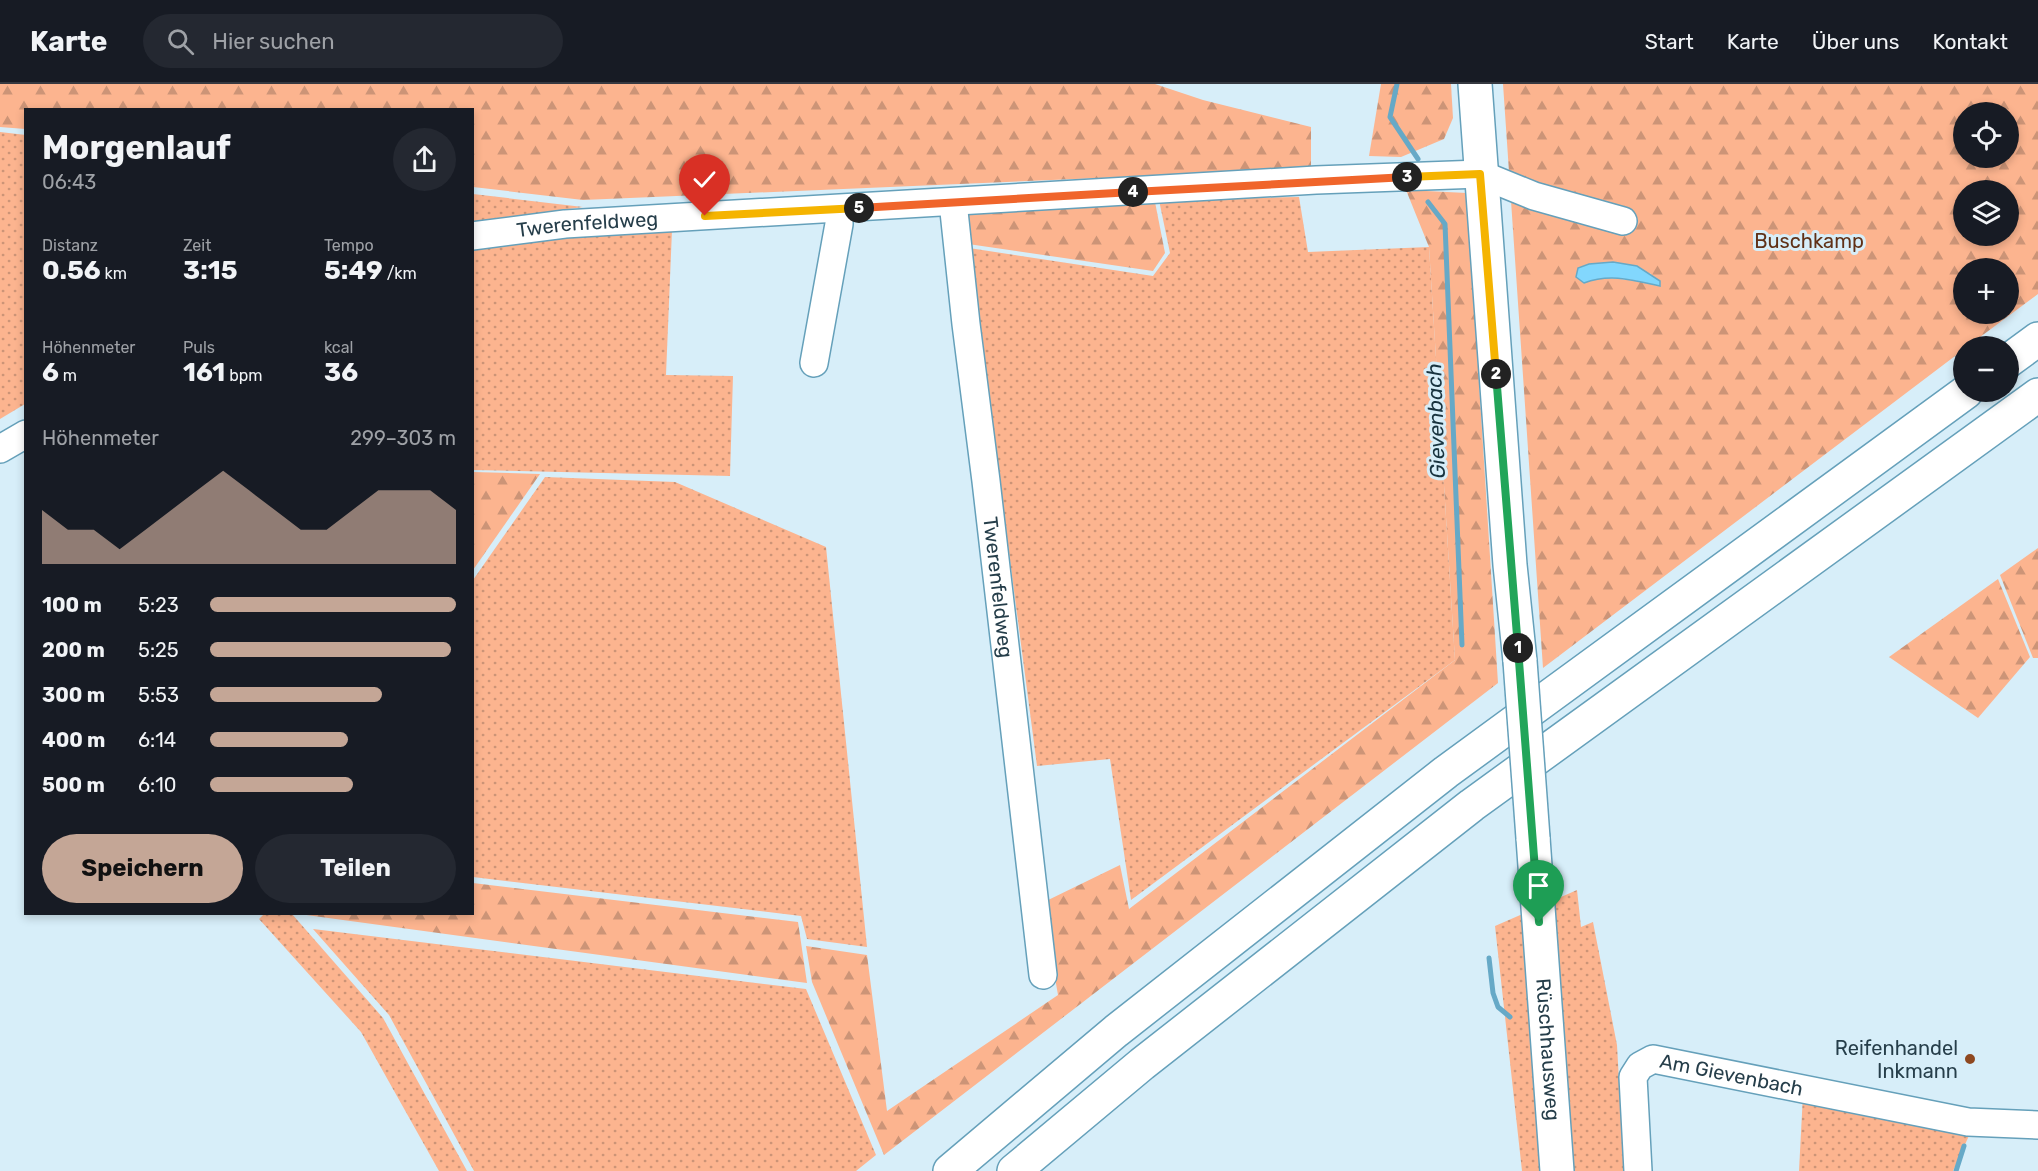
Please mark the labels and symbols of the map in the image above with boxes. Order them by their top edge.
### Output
pin [679,154,730,216]
pin: 3 [1392,162,1422,192]
pin: 4 [1118,177,1148,207]
pin: 5 [844,193,874,223]
street label: Twerenfeldweg [515,207,659,242]
park label: Buschkamp [1754,229,1864,253]
pin: 2 [1481,359,1511,389]
water label: Gievenbach [1421,363,1450,479]
street label: Twerenfeldweg [978,515,1018,659]
pin: 1 [1503,633,1533,663]
pin [1513,860,1564,922]
street label: Rüschhausweg [1531,977,1565,1121]
place label: Reifenhandel Inkmann [1835,1036,1958,1083]
street label: Am Gievenbach [1658,1049,1805,1101]
marker: Reifenhandel Inkmann [1963,1052,1977,1066]

